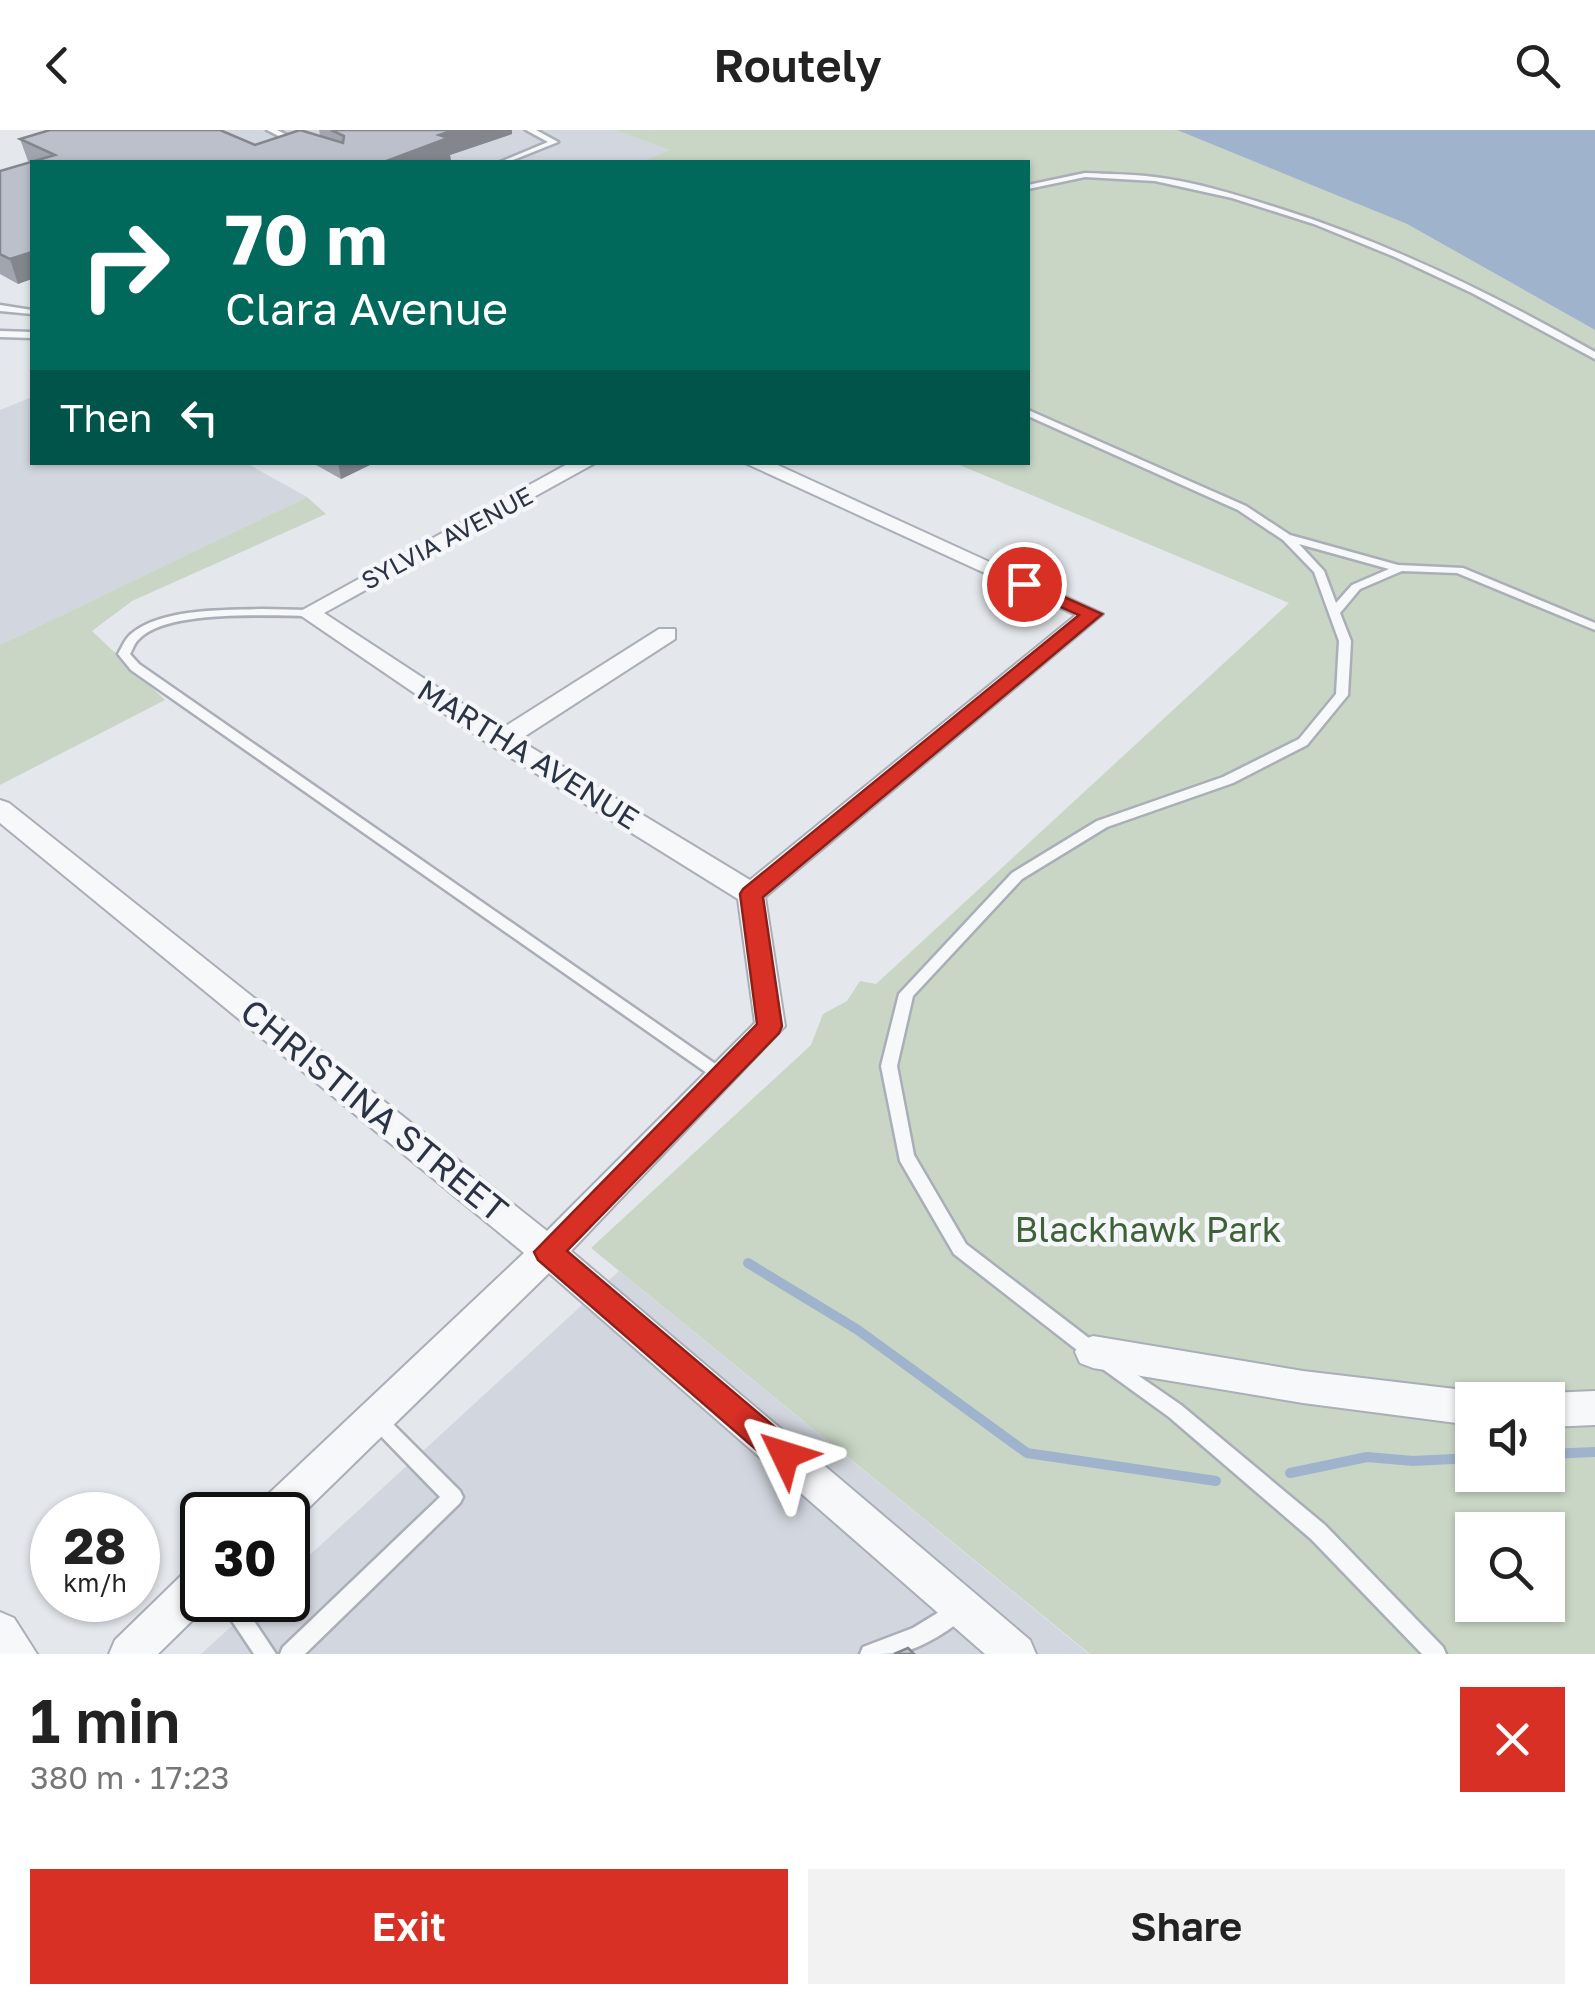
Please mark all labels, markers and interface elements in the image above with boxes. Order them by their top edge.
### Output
icon: back [30,38,85,93]
text: Routely [713,38,882,92]
icon: search [1510,38,1565,93]
text: 70 m [225,196,387,280]
icon: right [60,200,190,330]
text: Clara Avenue [225,281,508,335]
icon: left [172,390,227,445]
text: Then [60,395,152,440]
street label: SYLVIA AVENUE [356,479,538,596]
pin [982,542,1067,627]
icon: arrive [997,557,1052,612]
street label: MARTHA AVENUE [411,672,646,837]
street label: CHRISTINA STREET [233,990,516,1231]
park label: Blackhawk Park [1015,1208,1281,1250]
map controls [1455,1382,1565,1622]
button: sound [1455,1382,1565,1492]
position arrow [733,1403,837,1507]
speed limit sign: 30 [180,1492,310,1622]
button: search [1455,1512,1565,1622]
text: 28 [64,1515,126,1575]
text: km/h [63,1567,127,1598]
text: 1 min [30,1684,180,1756]
button: close [1460,1687,1565,1792]
text: 380 m · 17:23 [30,1758,229,1796]
button: Exit [30,1869,788,1984]
button: Share [808,1869,1565,1984]

